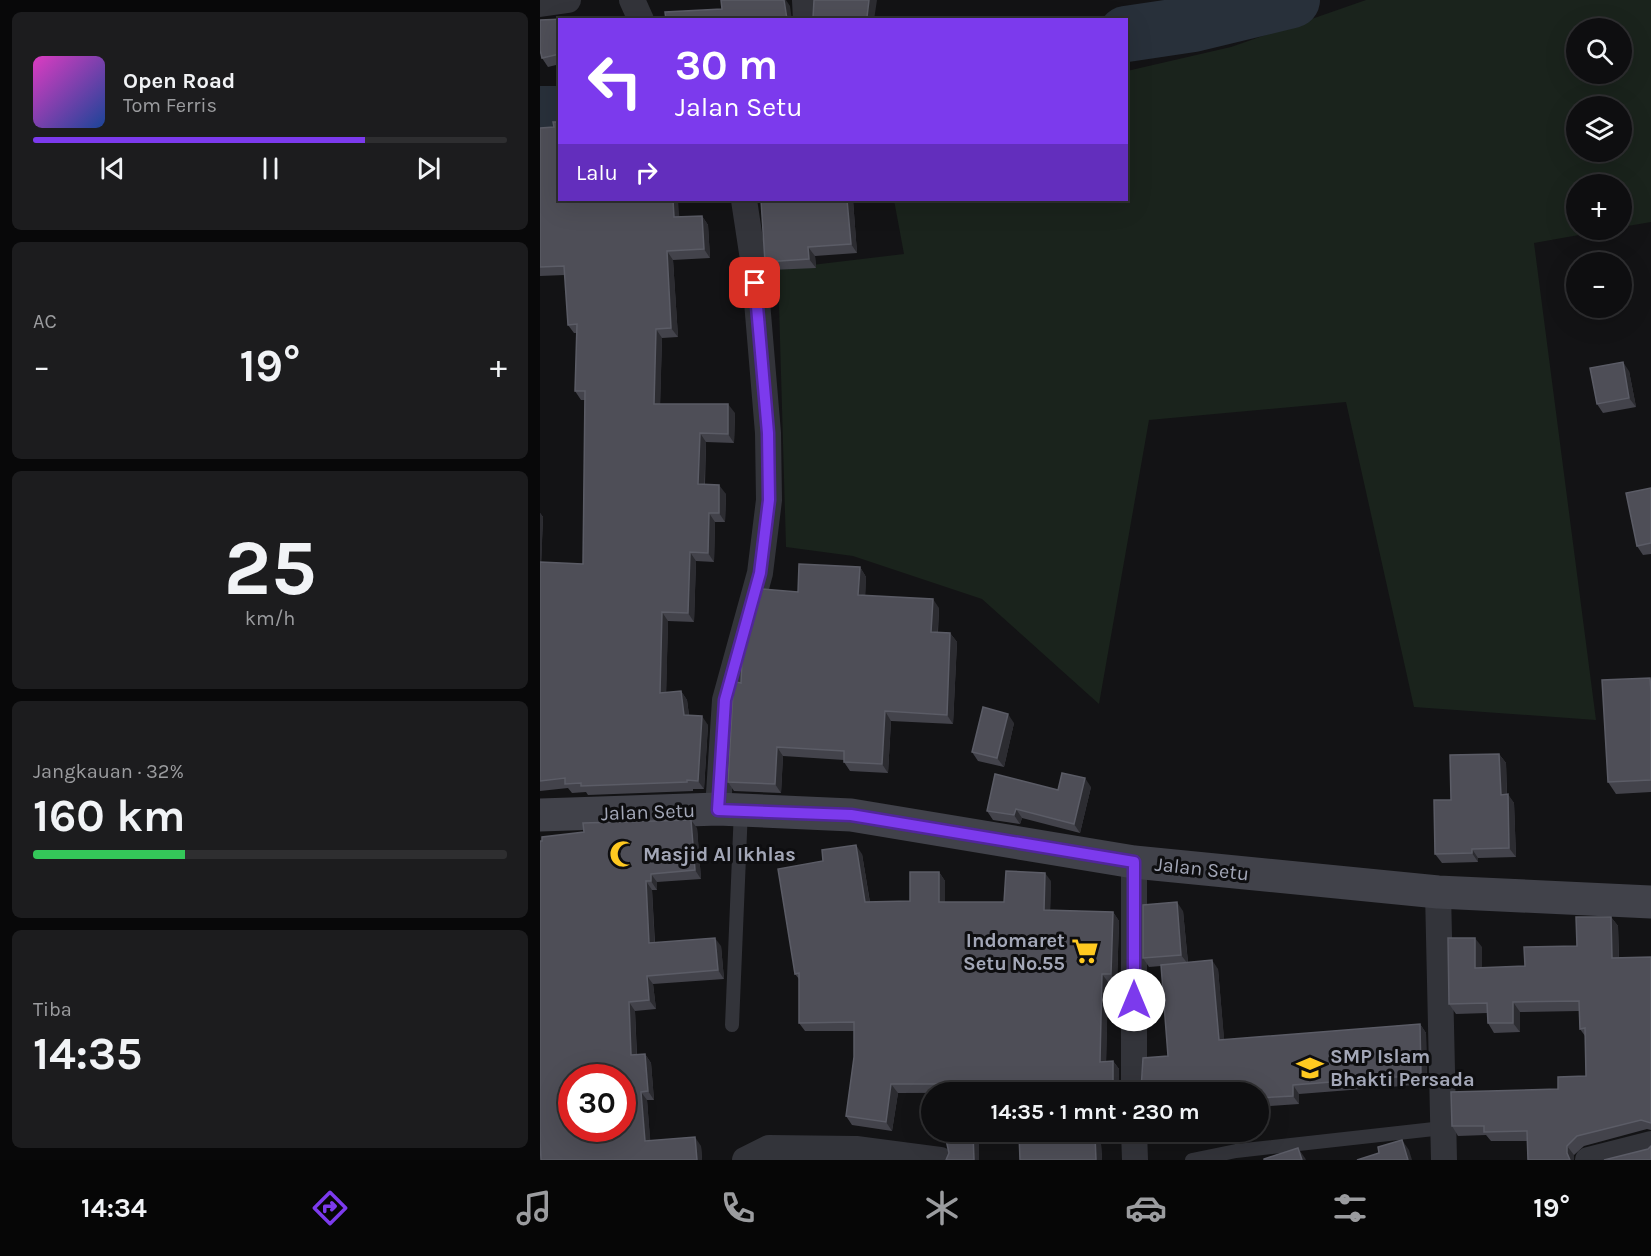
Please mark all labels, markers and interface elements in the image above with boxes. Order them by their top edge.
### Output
map controls [1566,18,1632,318]
button: search [1566,18,1632,84]
text: 30 m [675,40,778,90]
icon: left [576,42,654,120]
text: Open Road [123,68,235,94]
text: Jalan Setu [675,91,803,123]
text: Tom Ferris [123,94,217,117]
button: layers [1566,96,1632,162]
icon: previous [96,152,129,185]
icon: pause [254,152,287,185]
icon: next [412,152,445,185]
icon: right [630,156,663,189]
text: Lalu [576,160,618,186]
button: + [1566,174,1632,240]
button: − [1566,252,1632,318]
pin [729,257,780,308]
icon: arrive [738,266,771,299]
text: AC [33,310,57,333]
text: 19° [240,340,300,392]
text: − [33,347,50,385]
text: + [490,347,507,385]
text: 25 [224,522,316,614]
text: km/h [245,607,295,630]
text: Jangkauan · 32% [33,760,184,783]
text: 160 km [33,790,186,842]
street label: Jalan Setu [600,799,696,825]
mosque icon: Masjid Al Ikhlas [608,839,638,869]
place label: Masjid Al Ikhlas [643,843,796,866]
street label: Jalan Setu [1154,853,1250,885]
place label: Indomaret Setu No.55 [963,929,1065,975]
supermarket icon: Indomaret Setu No.55 [1070,936,1100,966]
position arrow [1102,968,1166,1032]
text: Tiba [33,998,72,1021]
text: 14:35 [33,1028,142,1080]
place label: SMP Islam Bhakti Persada [1330,1045,1475,1091]
school or university icon: SMP Islam Bhakti Persada [1295,1053,1325,1083]
speed limit sign: 30 [558,1064,636,1142]
text: 14:35 · 1 mnt · 230 m [990,1099,1200,1125]
icon: directions [309,1187,351,1229]
icon: music [513,1187,555,1229]
icon: phone [717,1187,759,1229]
icon: climate [921,1187,963,1229]
icon: car [1125,1187,1167,1229]
icon: filters [1329,1187,1371,1229]
text: 14:34 [81,1192,147,1224]
text: 19° [1533,1192,1570,1224]

